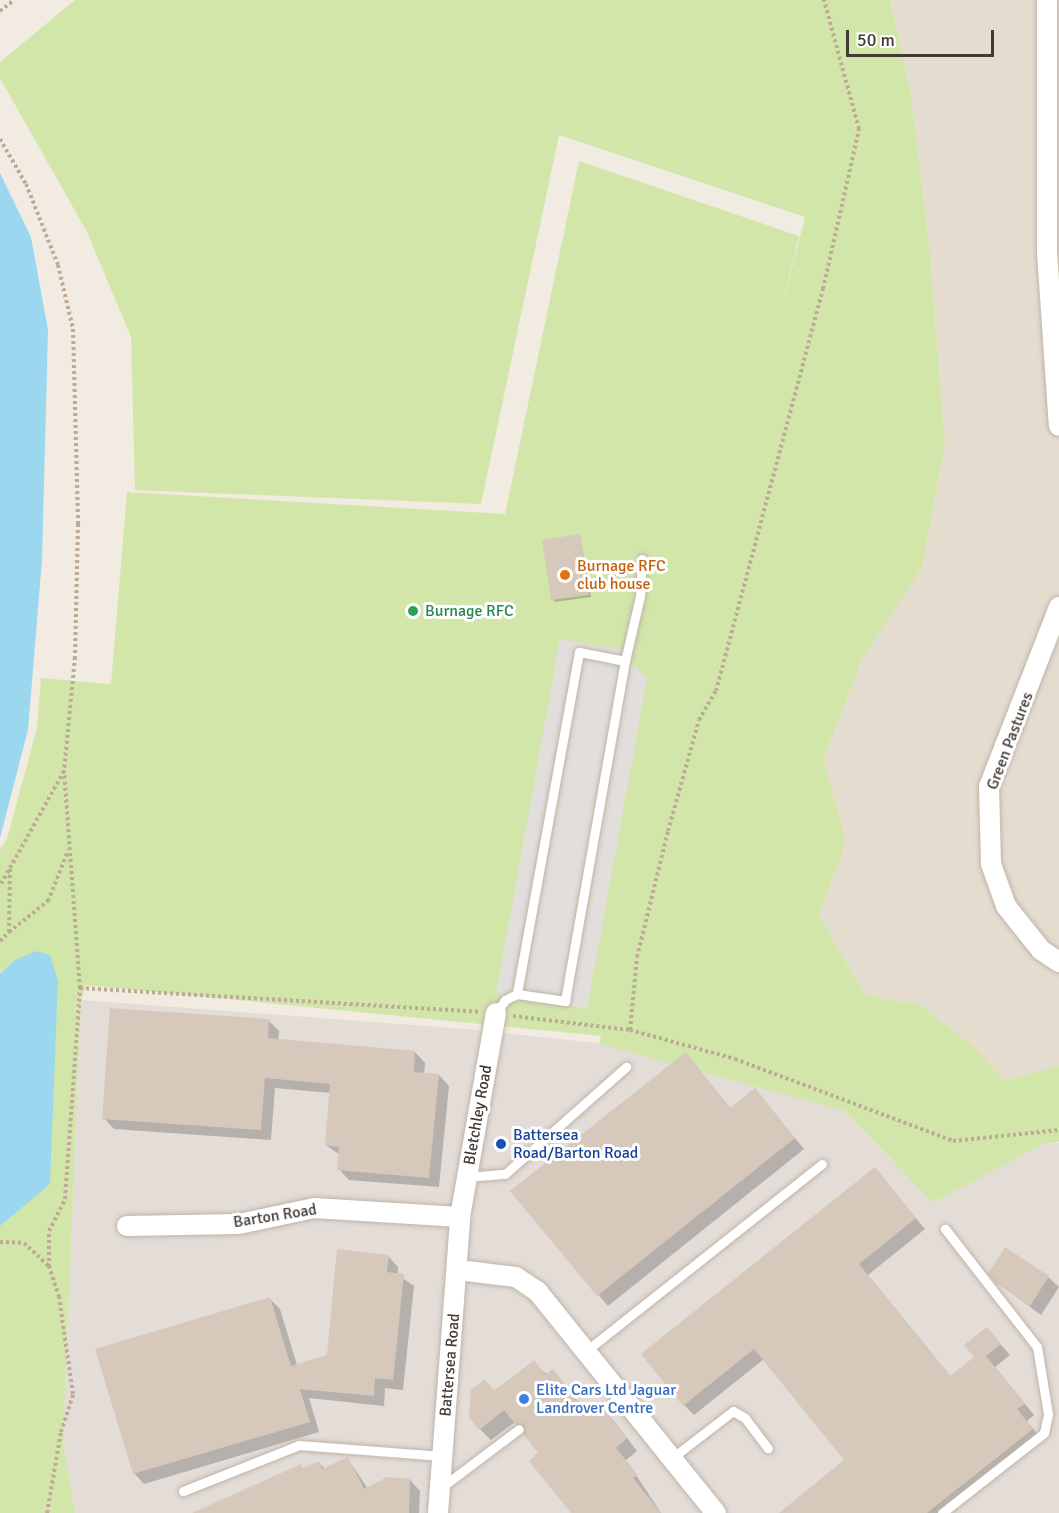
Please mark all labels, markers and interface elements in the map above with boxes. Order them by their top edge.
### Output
scale bar [849,18,998,56]
text: 50 m [857,29,895,51]
place label: Burnage RFC club house [577,556,666,594]
marker: Burnage RFC club house [558,568,572,582]
place label: Burnage RFC [425,601,514,621]
marker: Burnage RFC [406,604,420,618]
street label: Green Pastures [983,690,1037,792]
street label: Bletchley Road [460,1063,496,1167]
place label: Battersea Road/Barton Road [513,1125,638,1163]
marker: Battersea Road/Barton Road [494,1137,508,1151]
street label: Barton Road [232,1200,318,1232]
street label: Battersea Road [436,1313,464,1417]
place label: Elite Cars Ltd Jaguar Landrover Centre [536,1380,676,1418]
marker: Elite Cars Ltd Jaguar Landrover Centre [517,1392,531,1406]

